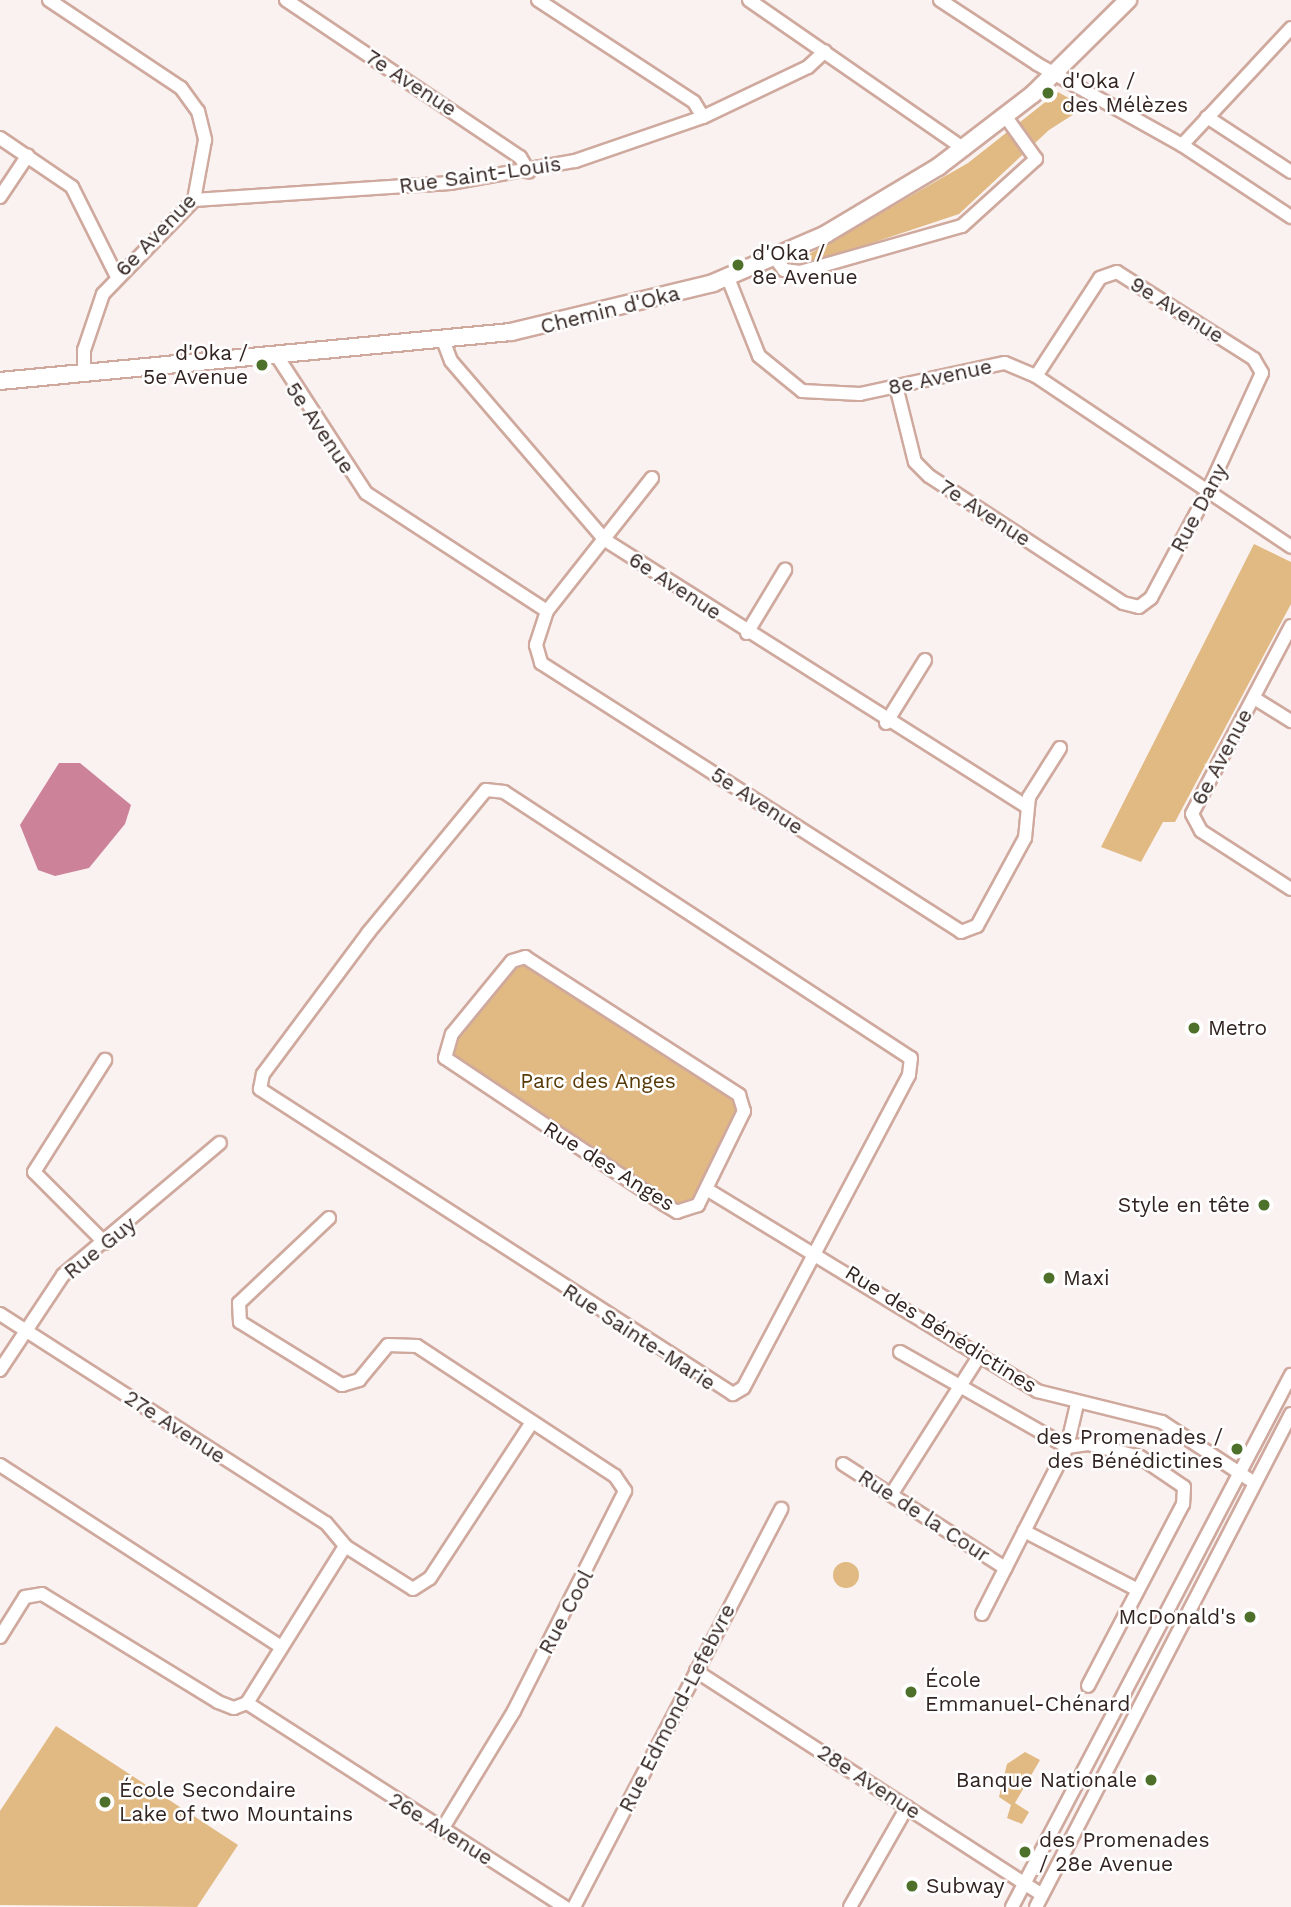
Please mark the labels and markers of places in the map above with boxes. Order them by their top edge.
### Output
place label: d'Oka / des Mélèzes [1062,68,1188,118]
marker: d'Oka / des Mélèzes [1040,85,1056,101]
place label: d'Oka / 8e Avenue [752,240,858,290]
marker: d'Oka / 8e Avenue [730,257,746,273]
place label: d'Oka / 5e Avenue [142,340,248,390]
marker: d'Oka / 5e Avenue [254,357,270,373]
place label: Metro [1208,1015,1267,1041]
marker: Metro [1186,1020,1202,1036]
place label: Style en tête [1117,1192,1250,1218]
marker: Style en tête [1256,1197,1272,1213]
place label: Maxi [1063,1265,1109,1291]
marker: Maxi [1041,1270,1057,1286]
place label: des Promenades / des Bénédictines [1036,1424,1223,1474]
marker: des Promenades / des Bénédictines [1229,1441,1245,1457]
place label: McDonald's [1119,1604,1236,1630]
marker: McDonald's [1242,1609,1258,1625]
place label: École Emmanuel-Chénard [925,1667,1130,1717]
marker: École Emmanuel-Chénard [903,1684,919,1700]
place label: Banque Nationale [956,1767,1137,1793]
marker: Banque Nationale [1143,1772,1159,1788]
place label: École Secondaire Lake of two Mountains [119,1777,354,1827]
marker: École Secondaire Lake of two Mountains [97,1794,113,1810]
place label: des Promenades / 28e Avenue [1039,1827,1210,1877]
marker: des Promenades / 28e Avenue [1017,1844,1033,1860]
place label: Subway [926,1873,1005,1899]
marker: Subway [904,1878,920,1894]

